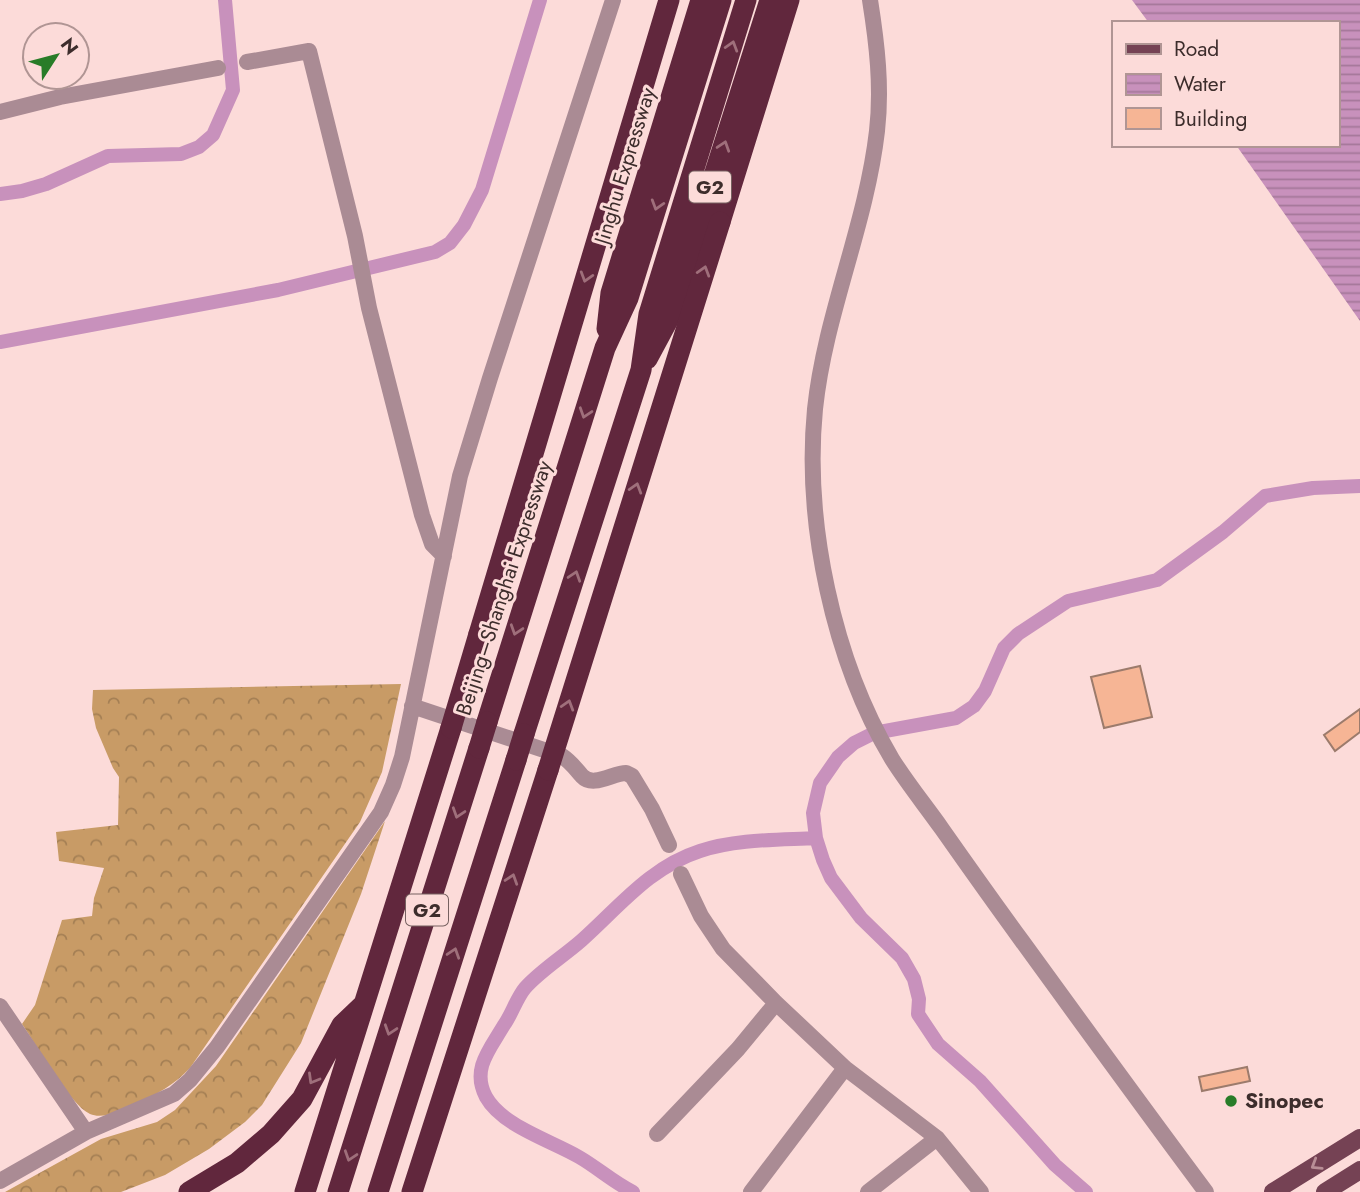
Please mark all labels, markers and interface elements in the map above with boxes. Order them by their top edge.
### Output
north arrow [21,21,91,91]
legend [1112,21,1339,147]
text: N [54,32,85,60]
text: Road [1174,34,1219,64]
one-way arrow [723,40,738,52]
text: Water [1174,69,1227,99]
street label: Jinghu Expressway [586,83,663,251]
text: Building [1174,104,1247,134]
one-way arrow [715,140,730,152]
road number: G2 [689,172,731,202]
one-way arrow [650,199,665,211]
one-way arrow [696,265,711,277]
one-way arrow [580,270,595,282]
one-way arrow [578,407,593,419]
street label: Beijing–Shanghai Expressway [449,456,560,719]
one-way arrow [628,482,643,494]
one-way arrow [567,570,581,582]
one-way arrow [510,623,524,636]
one-way arrow [560,699,575,711]
one-way arrow [452,807,466,819]
one-way arrow [504,874,518,886]
road number: G2 [406,894,448,926]
one-way arrow [446,947,460,959]
one-way arrow [383,1024,398,1036]
one-way arrow [309,1071,322,1084]
place label: Sinopec [1245,1086,1324,1116]
marker: Sinopec [1223,1093,1239,1109]
one-way arrow [343,1149,358,1161]
one-way arrow [1311,1157,1324,1170]

